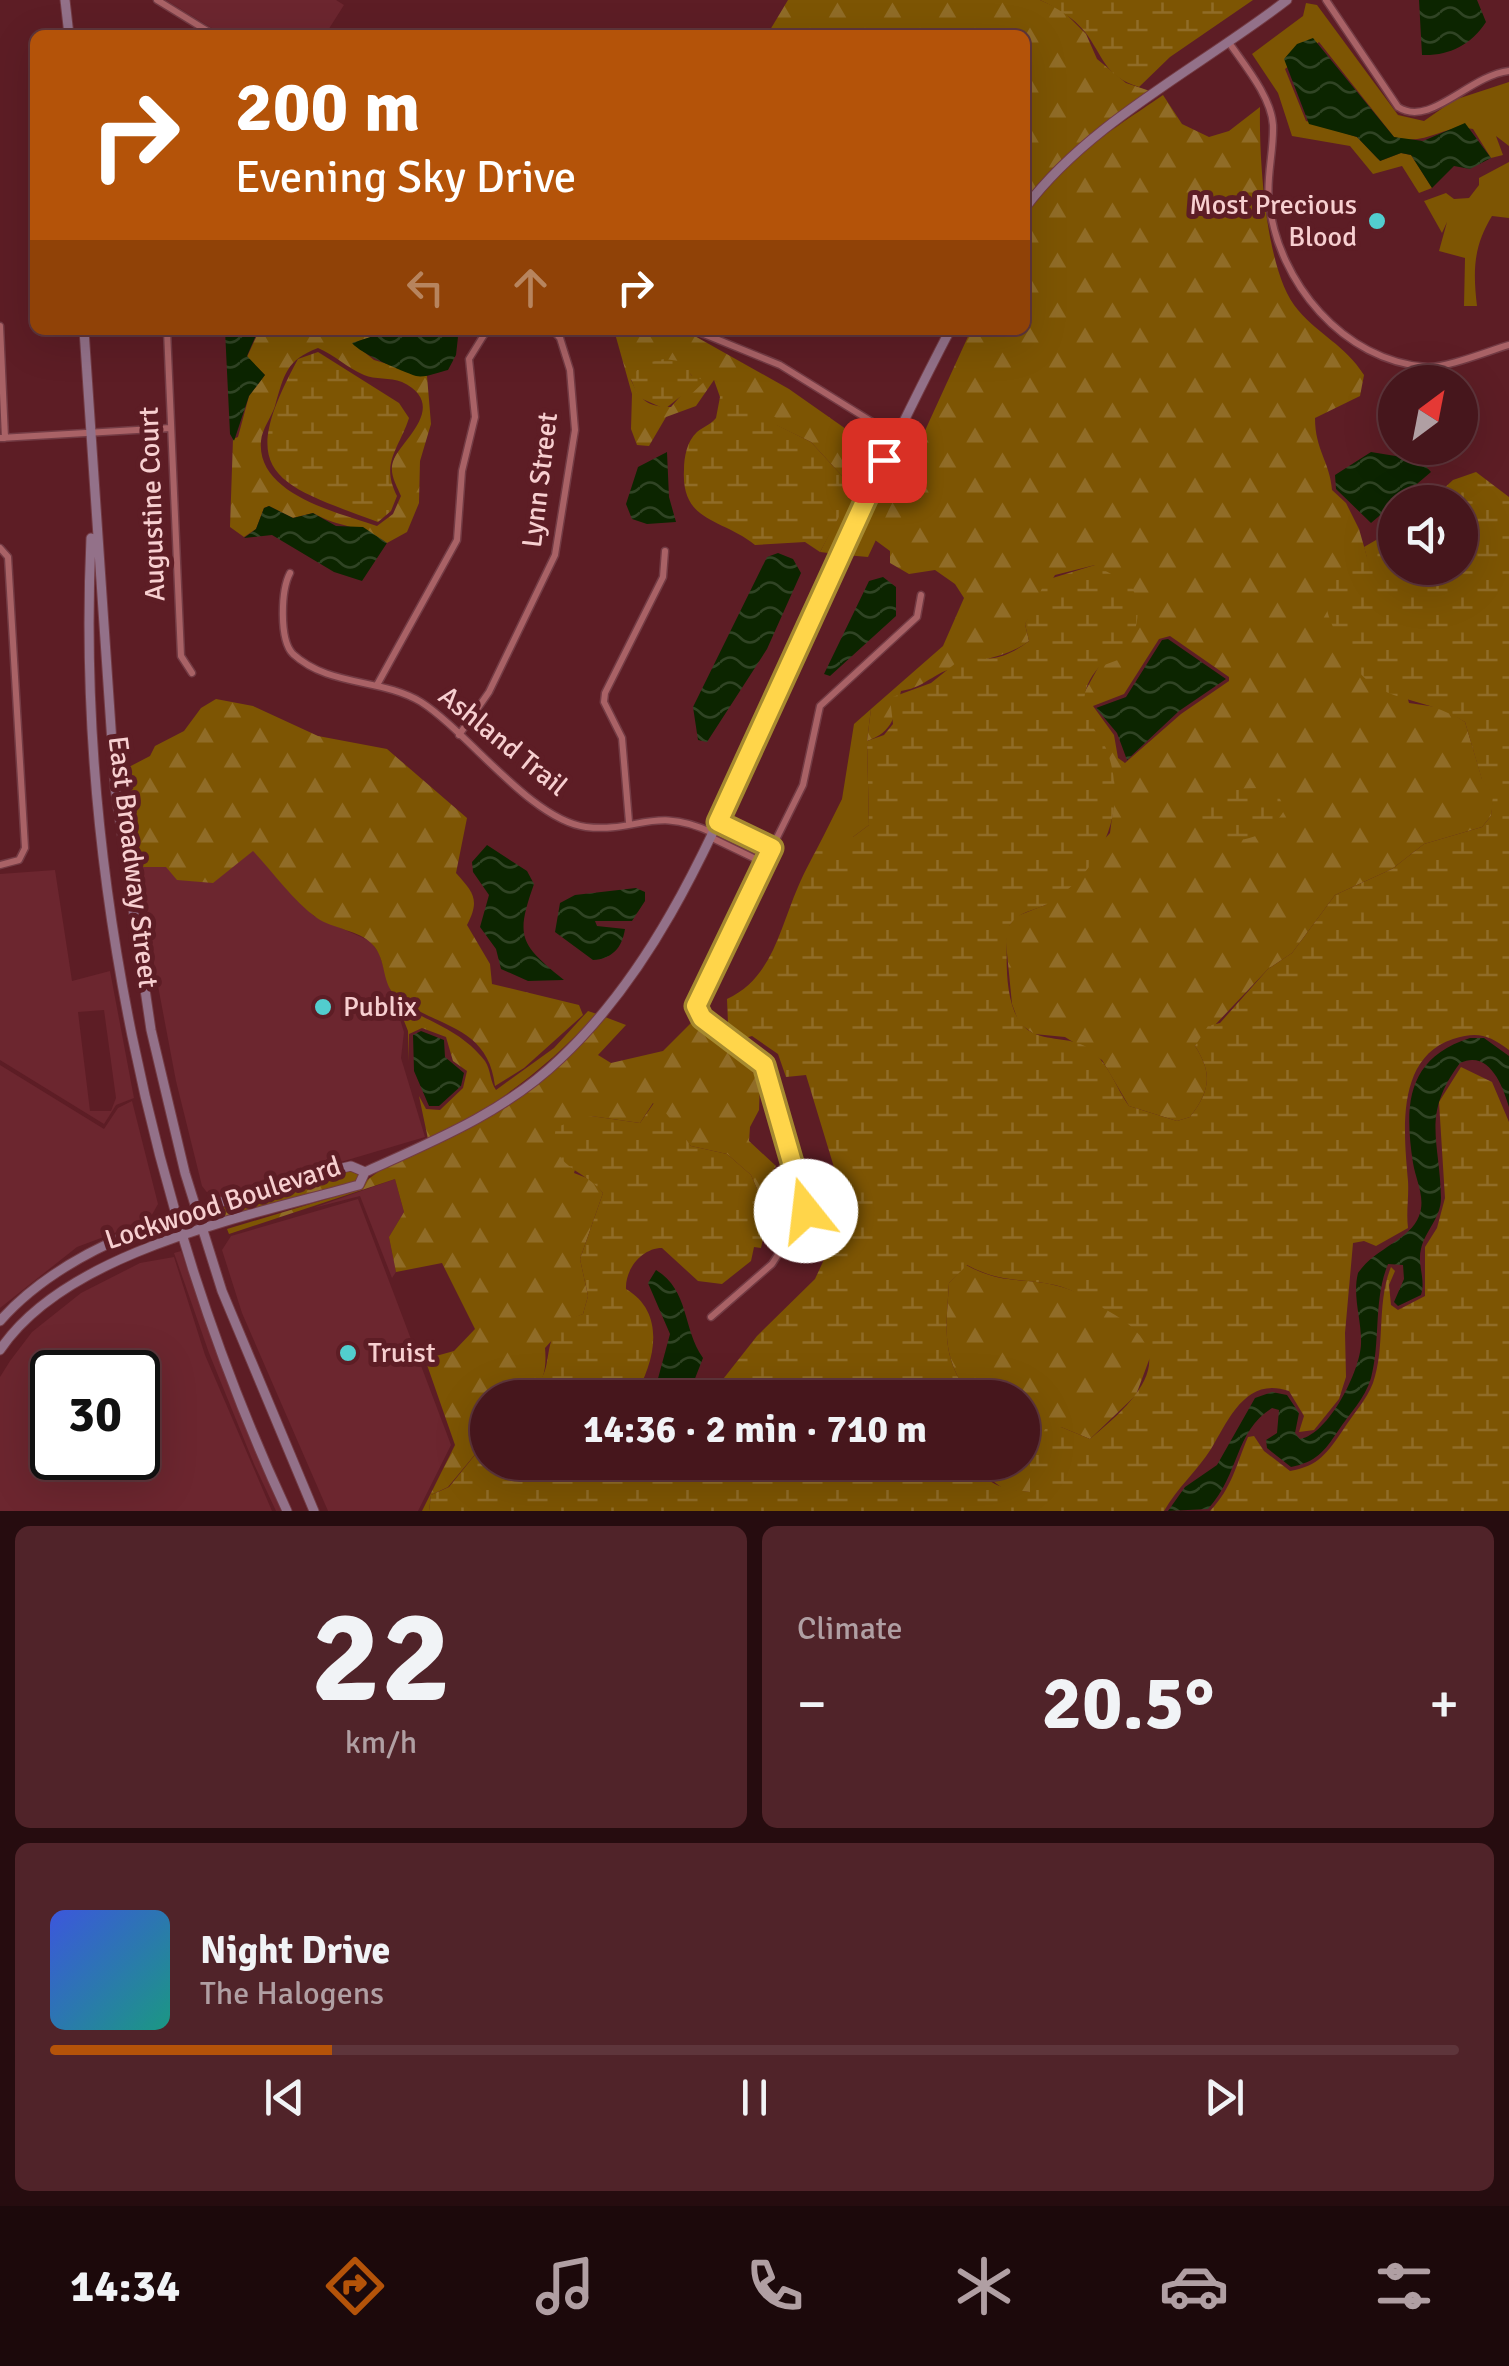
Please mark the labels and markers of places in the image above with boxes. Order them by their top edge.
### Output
place label: Most Precious Blood [1189,188,1357,254]
marker: Most Precious Blood [1366,210,1388,232]
pin [842,418,927,503]
place label: Publix [343,990,417,1024]
marker: Publix [312,996,334,1018]
place label: Truist [368,1336,436,1370]
marker: Truist [337,1342,359,1364]

